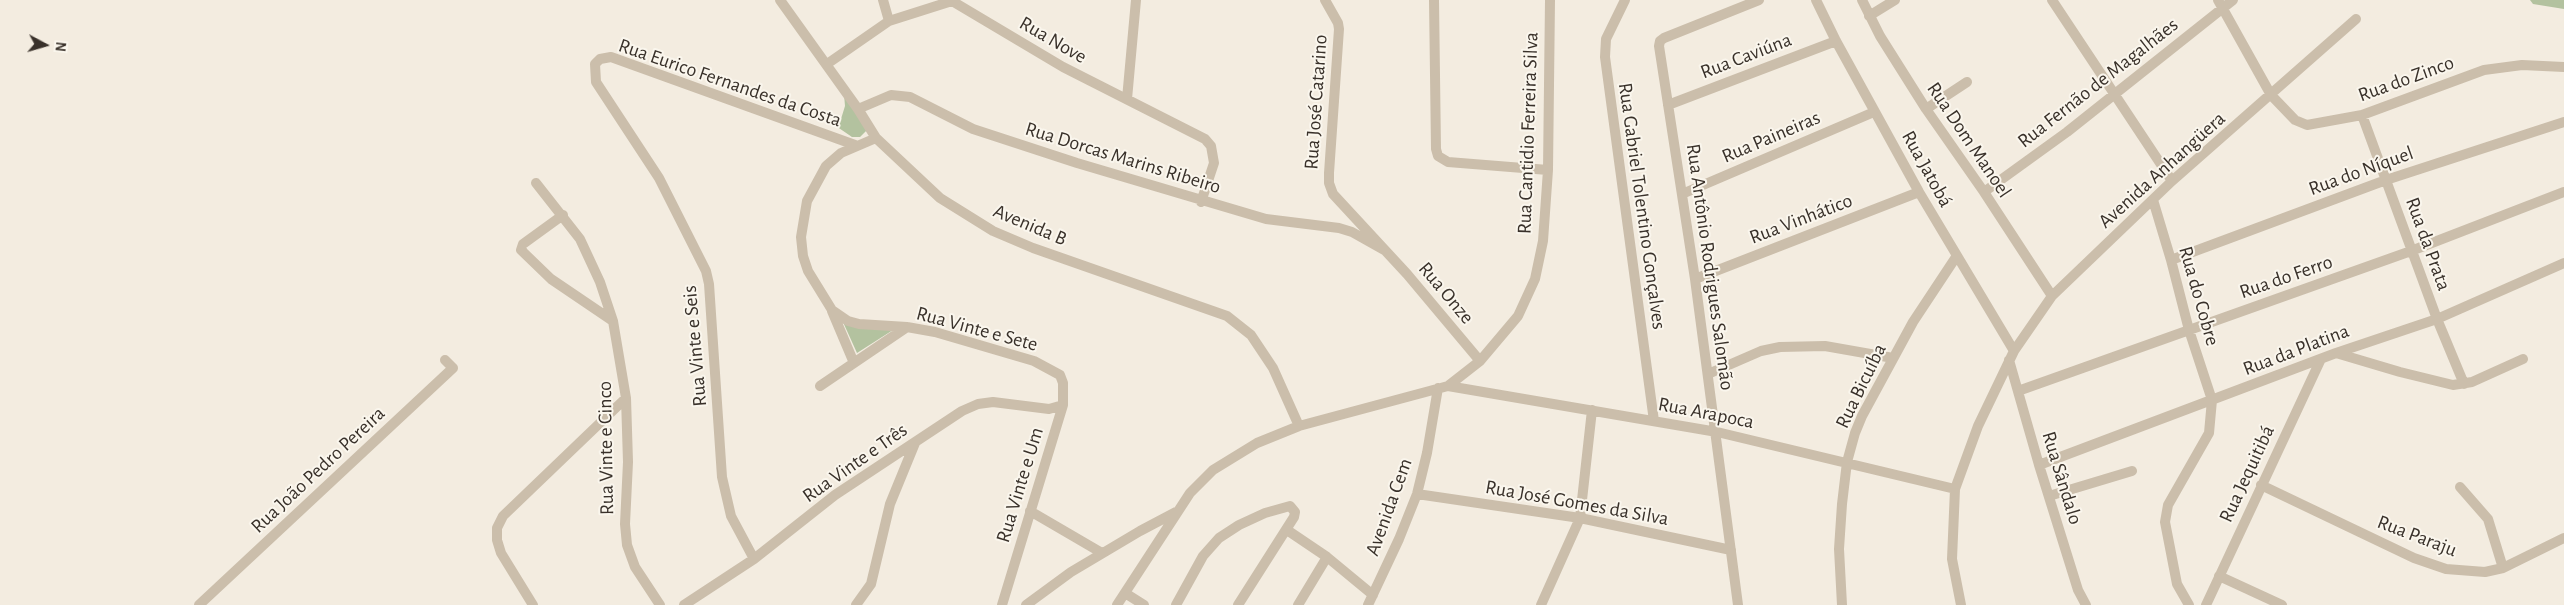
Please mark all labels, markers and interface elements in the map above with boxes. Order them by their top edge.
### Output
street label: Rua Nove [1015,11,1091,69]
street label: Rua Fernão de Magalhães [2013,13,2183,153]
north arrow [20,20,70,70]
street label: Rua Caviúna [1697,28,1795,84]
street label: Rua Cantidio Ferreira Silva [1512,32,1544,234]
street label: Rua Eurico Fernandes da Costa [615,34,845,132]
street label: Rua José Catarino [1299,34,1333,170]
text: N [52,41,67,52]
street label: Rua do Zinco [2355,51,2457,107]
street label: Rua Dom Manoel [1922,78,2016,202]
street label: Rua Gabriel Tolentino Gonçalves [1613,81,1671,331]
street label: Rua Paineiras [1718,106,1824,168]
street label: Avenida Anhangüera [2094,107,2230,233]
street label: Rua Dorcas Marins Ribeiro [1022,117,1224,199]
street label: Rua Jatobá [1896,126,1958,212]
street label: Rua do Níquel [2305,141,2417,201]
street label: Rua Antônio Rodrigues Salomão [1681,142,1739,392]
street label: Rua Vinhático [1746,188,1856,250]
street label: Rua da Prata [2400,194,2456,294]
street label: Avenida B [990,199,1070,251]
street label: Rua do Cobre [2173,243,2225,349]
street label: Rua do Ferro [2236,250,2336,304]
street label: Rua Onze [1413,257,1479,329]
street label: Rua Vinte e Seis [678,284,712,408]
street label: Rua Vinte e Sete [914,301,1040,357]
street label: Rua da Platina [2240,319,2352,381]
street label: Rua Bicuíba [1830,340,1892,432]
street label: Rua Vinte e Cinco [593,381,619,515]
street label: Rua Arapoca [1656,392,1756,434]
street label: Rua João Pedro Pereira [246,402,390,538]
street label: Rua Vinte e Três [798,418,912,508]
street label: Rua Jequitibá [2214,422,2280,526]
street label: Rua Vinte e Um [991,425,1049,545]
street label: Rua Sândalo [2036,428,2088,528]
street label: Avenida Cem [1360,455,1418,559]
street label: Rua José Gomes da Silva [1484,475,1670,531]
street label: Rua Paraju [2374,510,2460,562]

